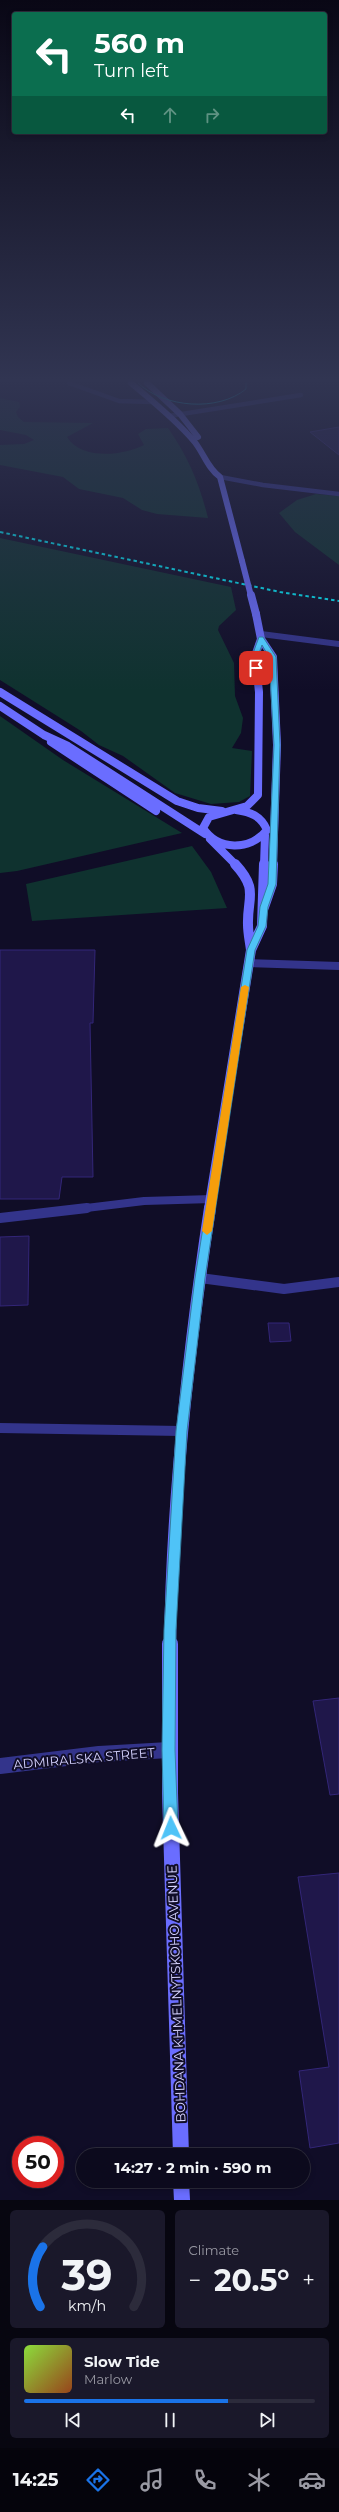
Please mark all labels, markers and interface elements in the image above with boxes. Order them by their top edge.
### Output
text: 560 m [94,26,185,60]
icon: left [28,28,80,80]
text: Turn left [94,60,169,82]
icon: left [117,104,139,126]
icon: ahead [159,104,181,126]
icon: right [201,104,223,126]
pin [239,651,273,685]
icon: arrive [245,657,267,679]
street label: ADMIRALSKA STREET [13,1744,156,1772]
position arrow [150,1807,192,1849]
street label: BOHDANA KHMELNYTSKOHO AVENUE [164,1865,188,2123]
speed limit sign: 50 [12,2136,64,2188]
text: 14:27 · 2 min · 590 m [115,2158,271,2177]
text: Climate [189,2242,239,2258]
text: 39 [61,2250,113,2300]
text: 20.5° [214,2262,290,2299]
text: − [189,2267,201,2294]
text: + [302,2267,315,2294]
text: km/h [68,2297,106,2315]
text: Slow Tide [84,2352,160,2371]
text: Marlow [84,2371,132,2387]
icon: previous [62,2409,84,2431]
icon: pause [159,2409,181,2431]
icon: next [256,2409,278,2431]
icon: directions [84,2466,112,2494]
icon: music [138,2466,166,2494]
icon: phone [191,2466,219,2494]
icon: climate [245,2466,273,2494]
icon: car [298,2466,326,2494]
text: 14:25 [13,2469,58,2491]

